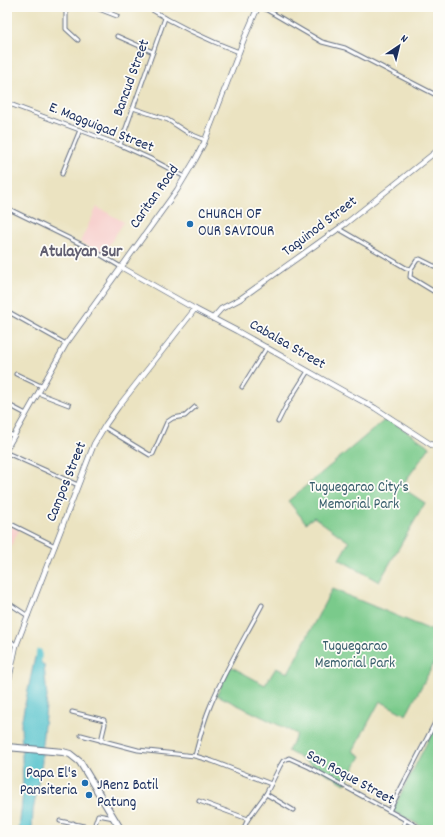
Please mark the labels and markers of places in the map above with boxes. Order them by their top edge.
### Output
place label: CHURCH OF OUR SAVIOUR [198,204,274,243]
marker: CHURCH OF OUR SAVIOUR [185,219,195,229]
place label: Papa El's Pansiteria [20,763,78,802]
place label: JRenz Batil Patung [97,775,159,814]
marker: Papa El's Pansiteria [80,778,90,788]
marker: JRenz Batil Patung [84,790,94,800]

